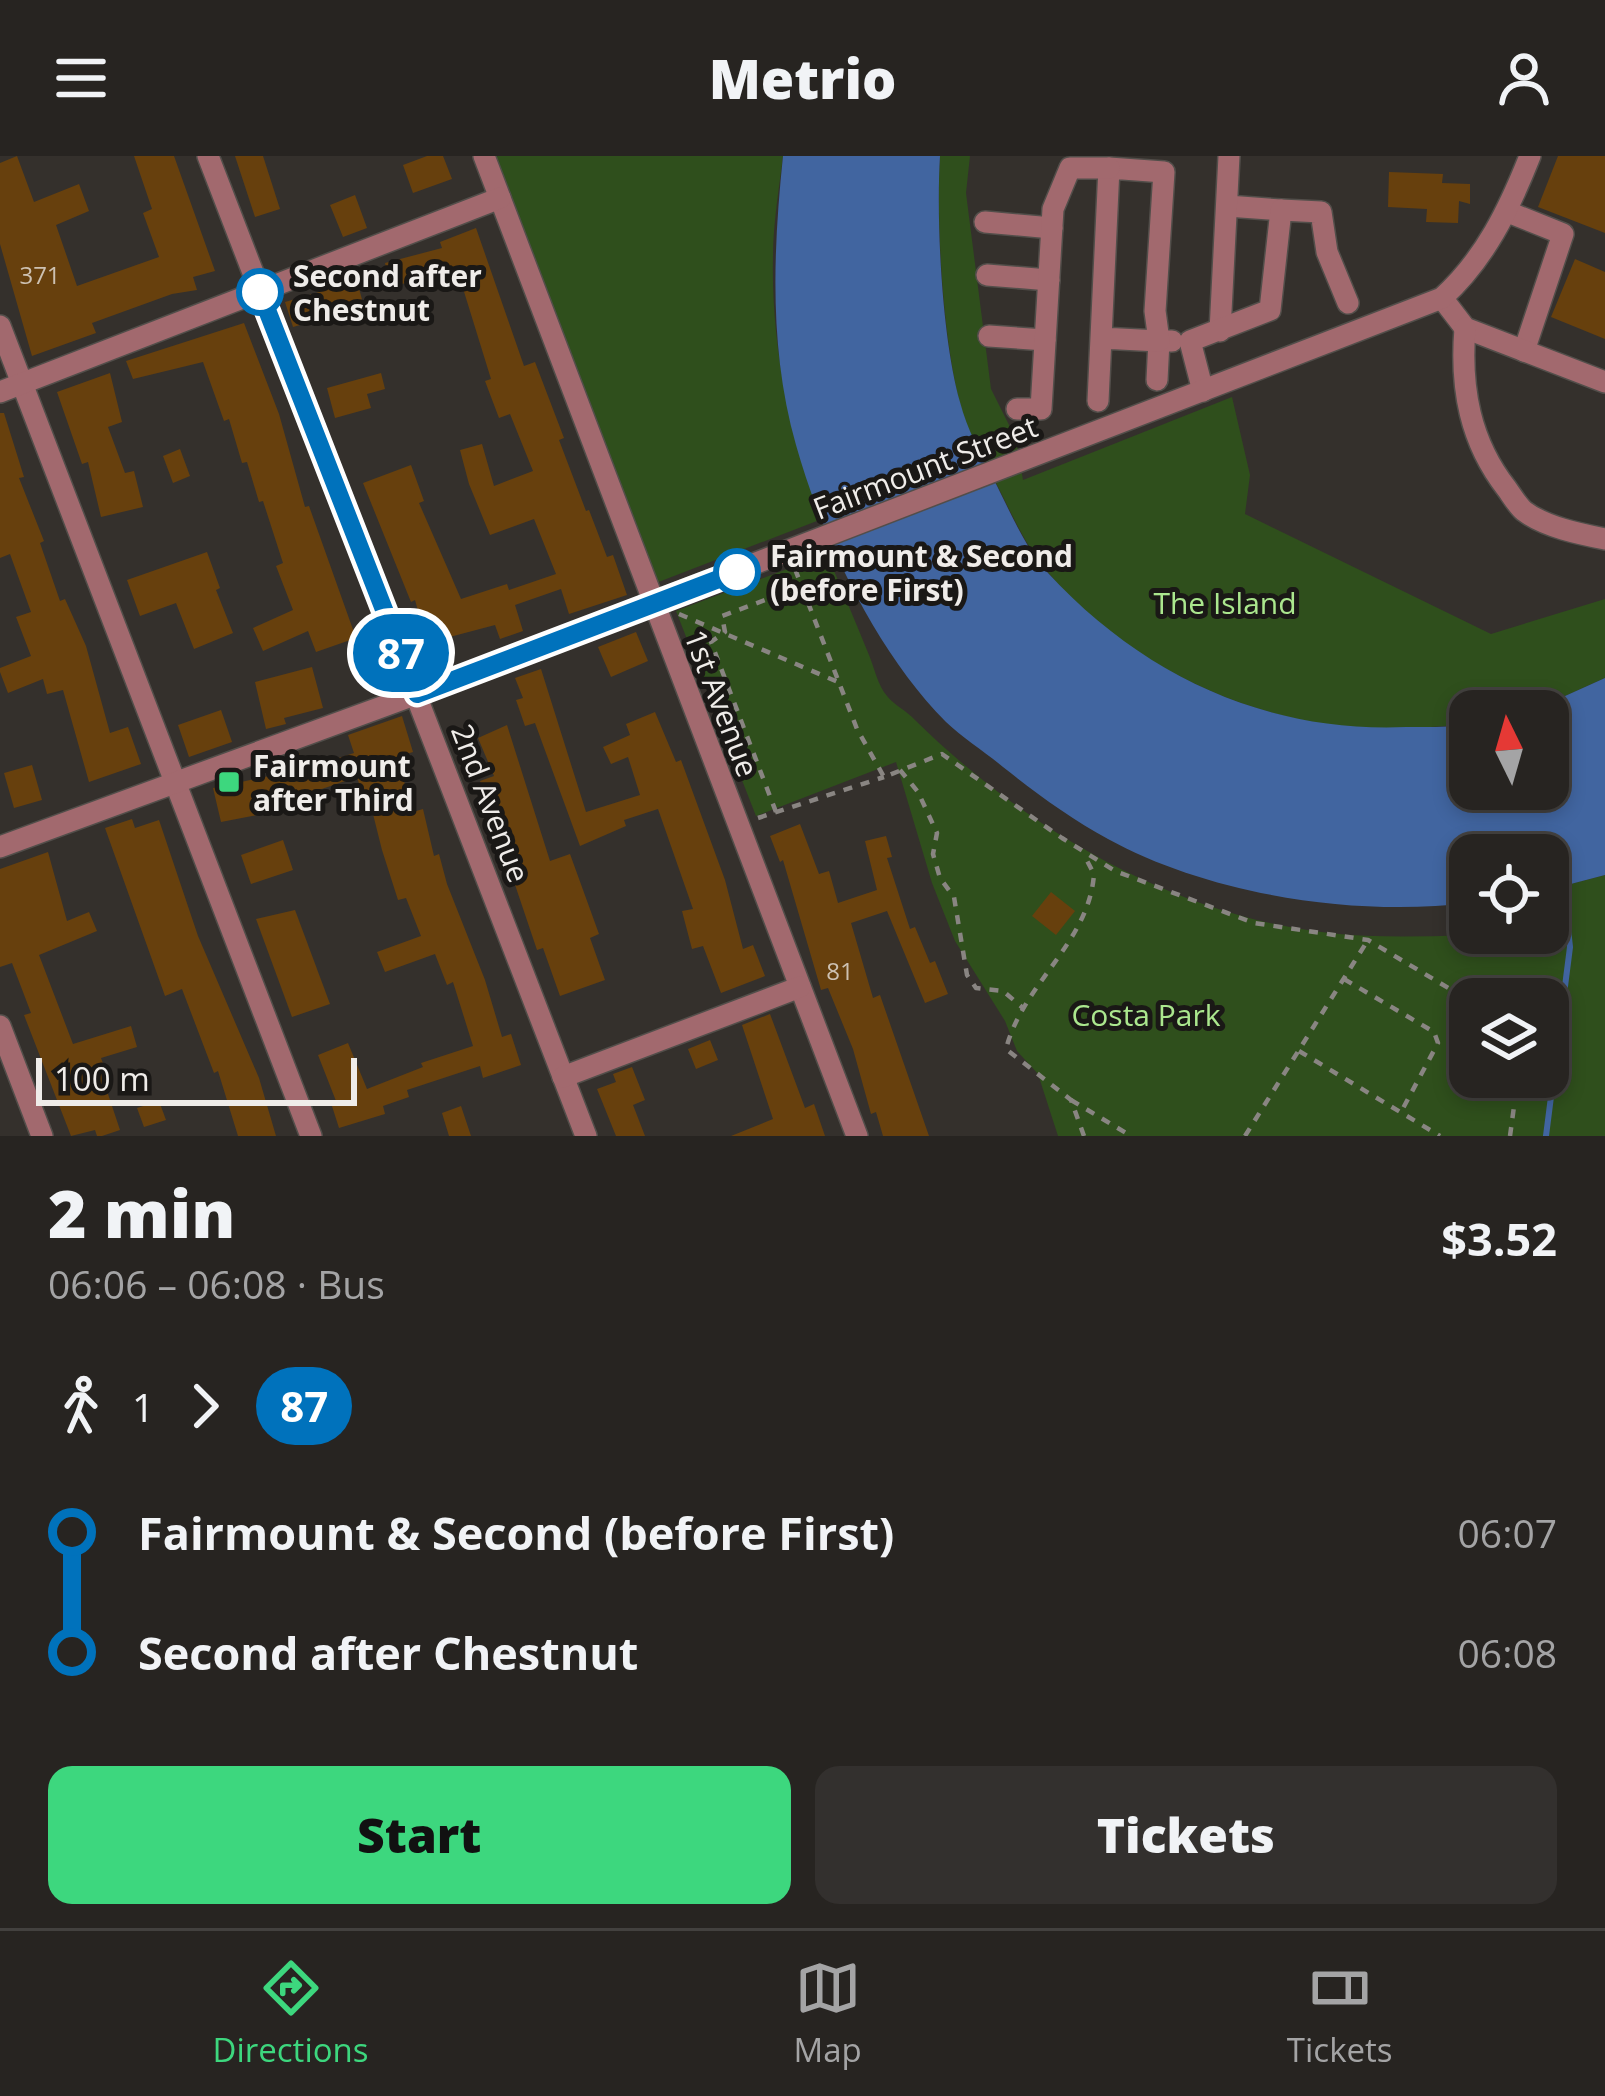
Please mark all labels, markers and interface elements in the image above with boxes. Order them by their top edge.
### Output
text: Metrio [709,41,896,115]
icon: menu [48,45,114,111]
icon: person [1491,45,1557,111]
place label: Second after Chestnut [293,255,482,330]
house number: 371 [19,258,61,291]
marker: Second after Chestnut [238,270,282,314]
street label: Fairmount Street [807,405,1043,529]
place label: Fairmount & Second (before First) [770,535,1073,610]
marker: Fairmount & Second (before First) [715,550,759,594]
park label: The Island [1153,582,1297,623]
line badge: 87 [347,614,455,692]
text: 87 [377,624,425,681]
street label: 1st Avenue [675,624,769,782]
north arrow [1449,690,1569,810]
map controls [1449,690,1569,1098]
street label: 2nd Avenue [442,718,540,888]
place label: Fairmount after Third [253,745,414,820]
marker: Fairmount after Third [216,769,242,795]
button: locate [1449,834,1569,954]
house number: 81 [826,954,854,987]
button: layers [1449,978,1569,1098]
park label: Costa Park [1071,994,1221,1035]
scale bar [36,1052,357,1105]
text: 100 m [54,1056,150,1101]
text: 2 min [48,1167,236,1257]
text: $3.52 [1441,1208,1557,1269]
text: 06:06 – 06:08 · Bus [48,1257,385,1310]
icon: walk [48,1373,114,1439]
icon: forward [172,1373,238,1439]
text: 87 [280,1377,328,1434]
text: 1 [132,1380,154,1433]
text: Fairmount & Second (before First) [138,1502,894,1563]
text: 06:07 [1458,1506,1557,1559]
text: Second after Chestnut [138,1622,638,1683]
text: 06:08 [1458,1626,1557,1679]
button: Start [48,1766,791,1904]
button: Tickets [815,1766,1557,1904]
tab: Directions [213,1955,369,2072]
tab: Map [794,1955,862,2072]
tab: Tickets [1287,1955,1392,2072]

